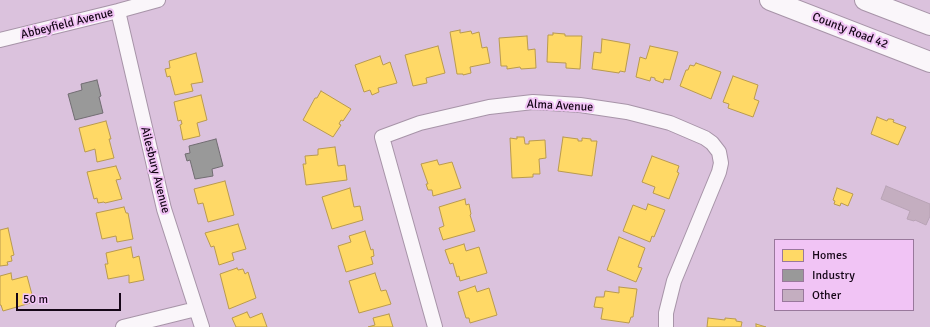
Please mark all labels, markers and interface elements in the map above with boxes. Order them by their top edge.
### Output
street label: Abbeyfield Avenue [19,6,115,42]
street label: County Road 42 [810,10,890,52]
street label: Alma Avenue [526,97,594,115]
street label: Ailesbury Avenue [137,125,173,215]
legend [774,239,914,311]
text: Homes [812,248,847,263]
text: Industry [812,268,855,283]
scale bar [18,285,123,311]
text: Other [812,288,841,303]
text: 50 m [23,292,48,307]

